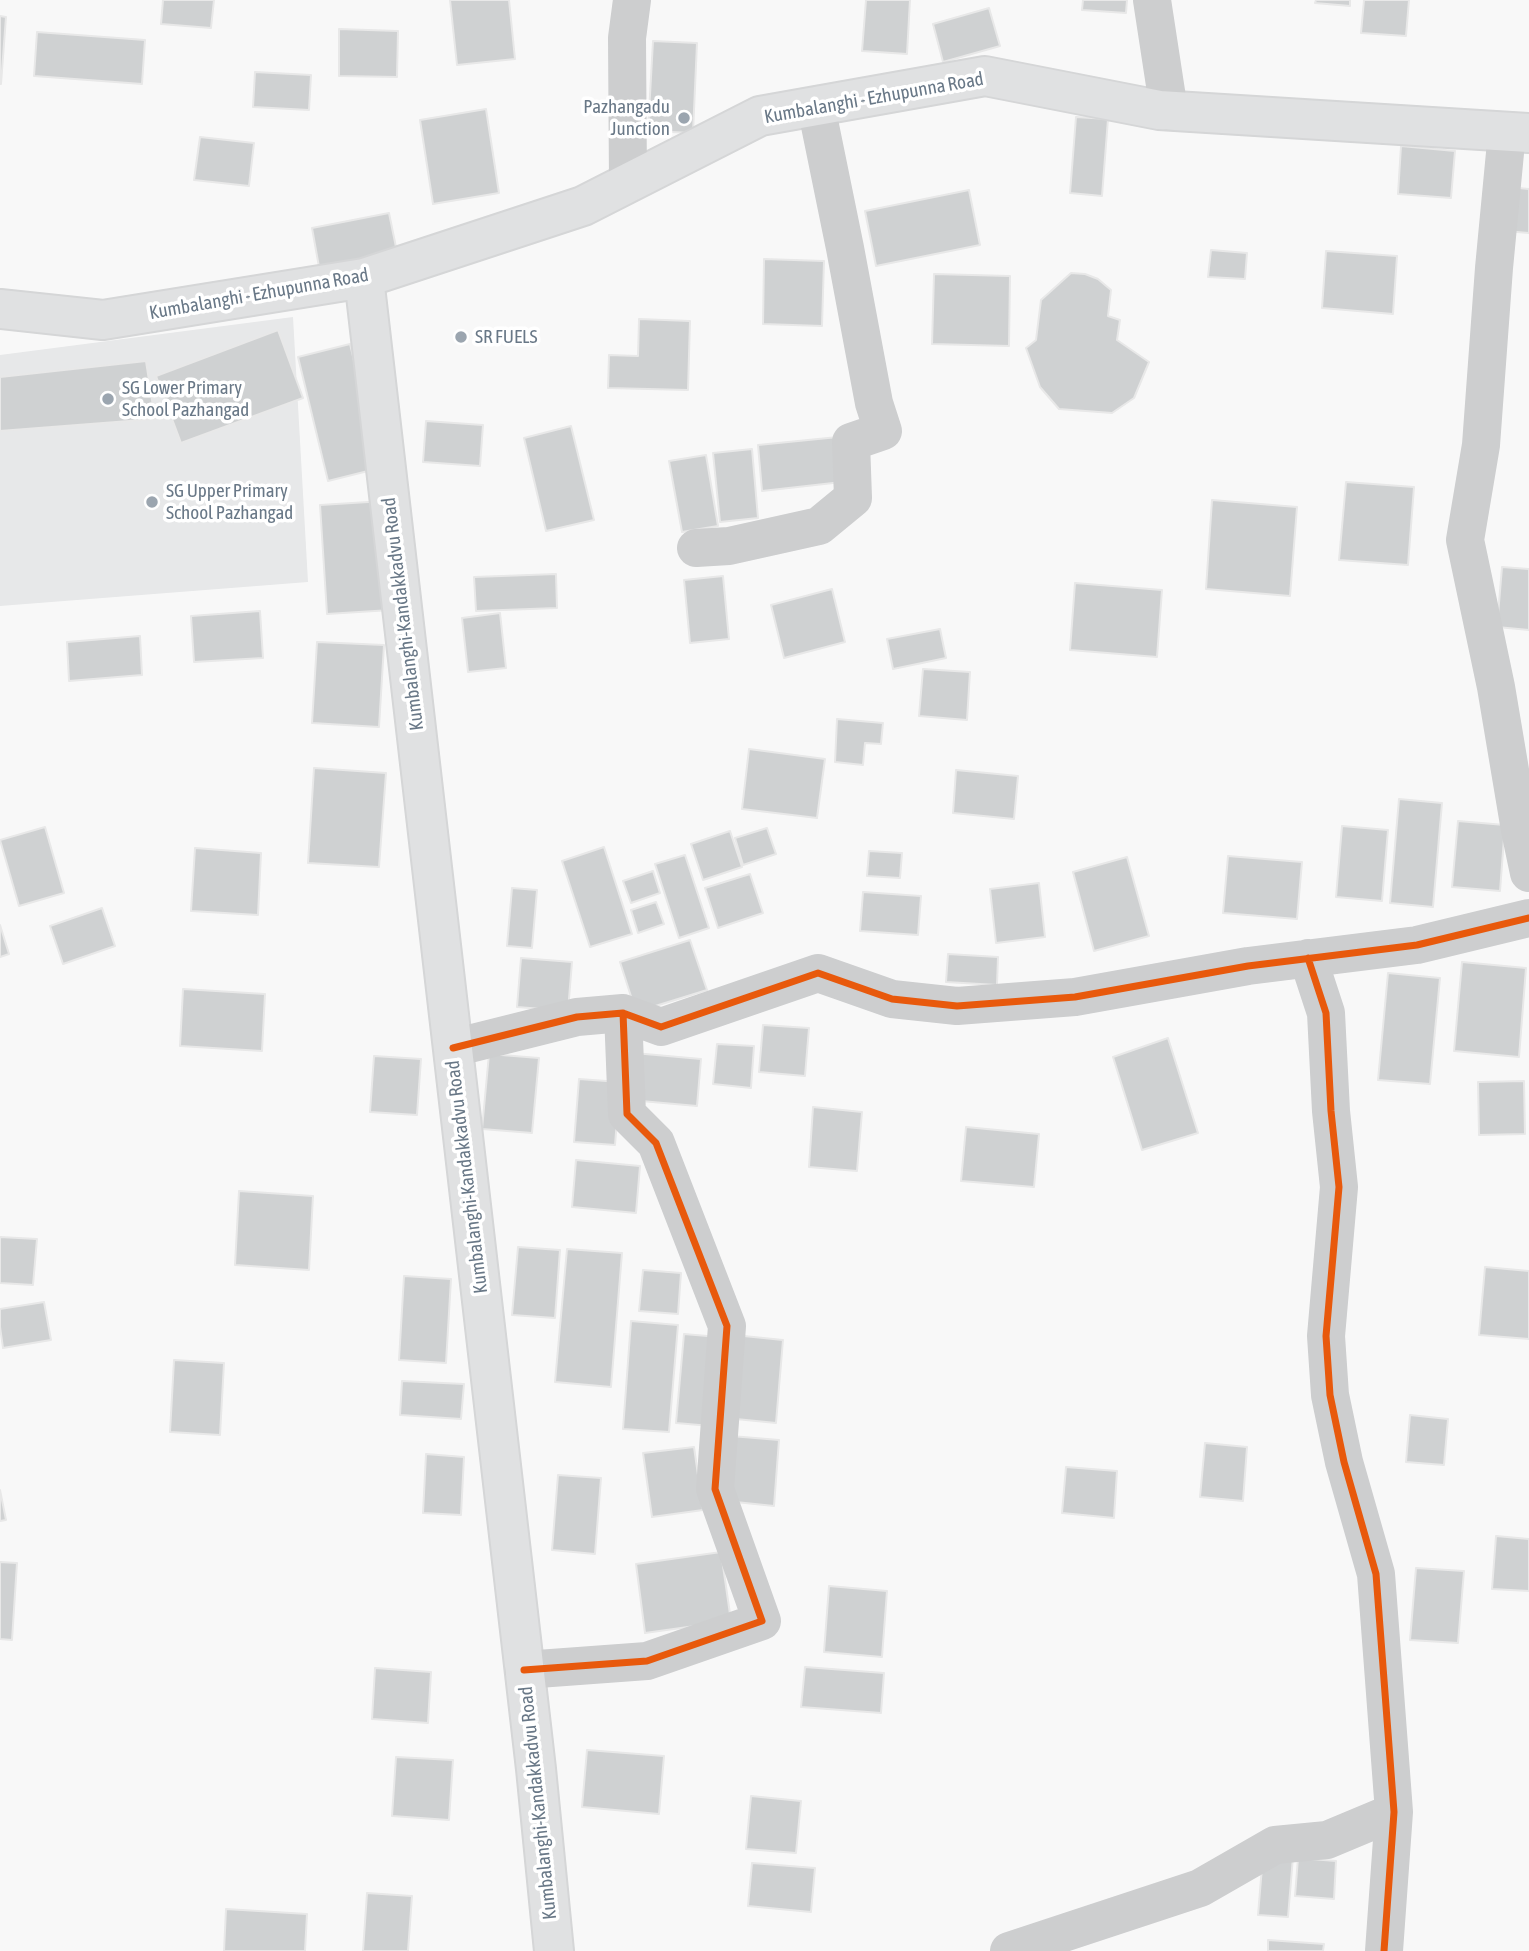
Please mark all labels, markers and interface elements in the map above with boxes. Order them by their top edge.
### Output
street label: Kumbalanghi - Ezhupunna Road [763,67,985,129]
place label: Pazhangadu Junction [583,96,670,140]
marker: Pazhangadu Junction [676,110,692,126]
street label: Kumbalanghi - Ezhupunna Road [148,263,370,325]
place label: SR FUELS [475,326,537,348]
marker: SR FUELS [453,329,469,345]
place label: SG Lower Primary School Pazhangad [122,377,249,421]
marker: SG Lower Primary School Pazhangad [100,391,116,407]
place label: SG Upper Primary School Pazhangad [166,480,293,524]
marker: SG Upper Primary School Pazhangad [144,494,160,510]
street label: Kumbalanghi-Kandakkadvu Road [377,496,429,732]
street label: Kumbalanghi-Kandakkadvu Road [441,1059,493,1295]
street label: Kumbalanghi-Kandakkadvu Road [514,1685,562,1921]

